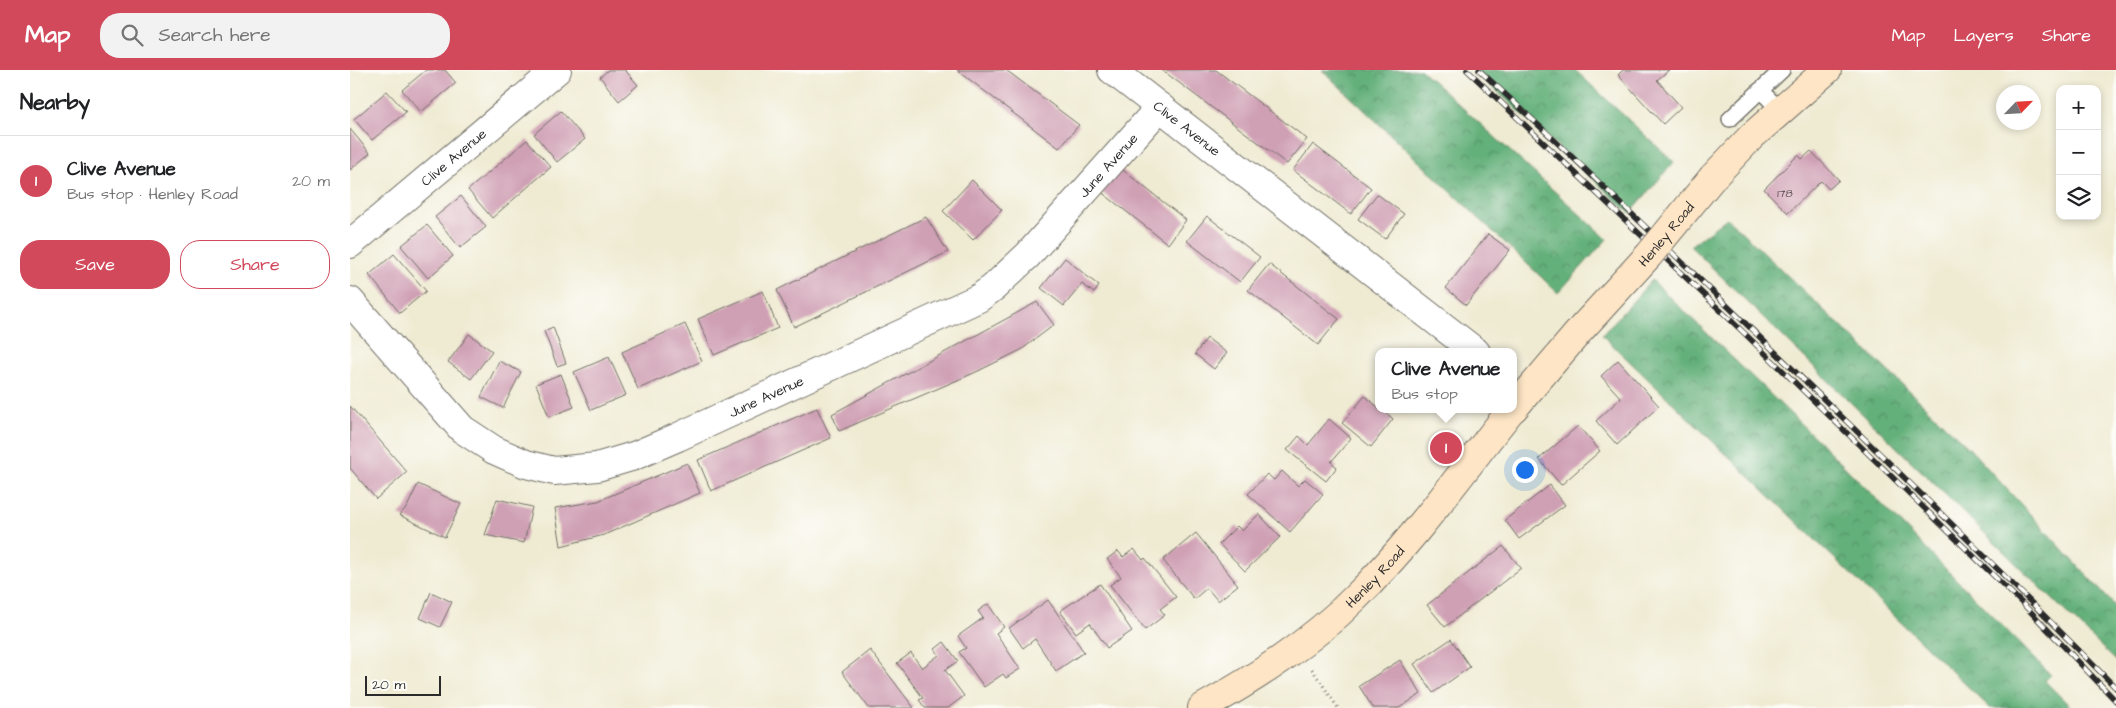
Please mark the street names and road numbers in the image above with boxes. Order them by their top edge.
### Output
street label: Clive Avenue [1149,97,1225,162]
street label: Clive Avenue [417,124,491,191]
street label: June Avenue [1075,129,1143,202]
street label: Henley Road [1634,198,1699,271]
street label: June Avenue [726,371,808,423]
street label: Henley Road [1341,542,1410,613]

